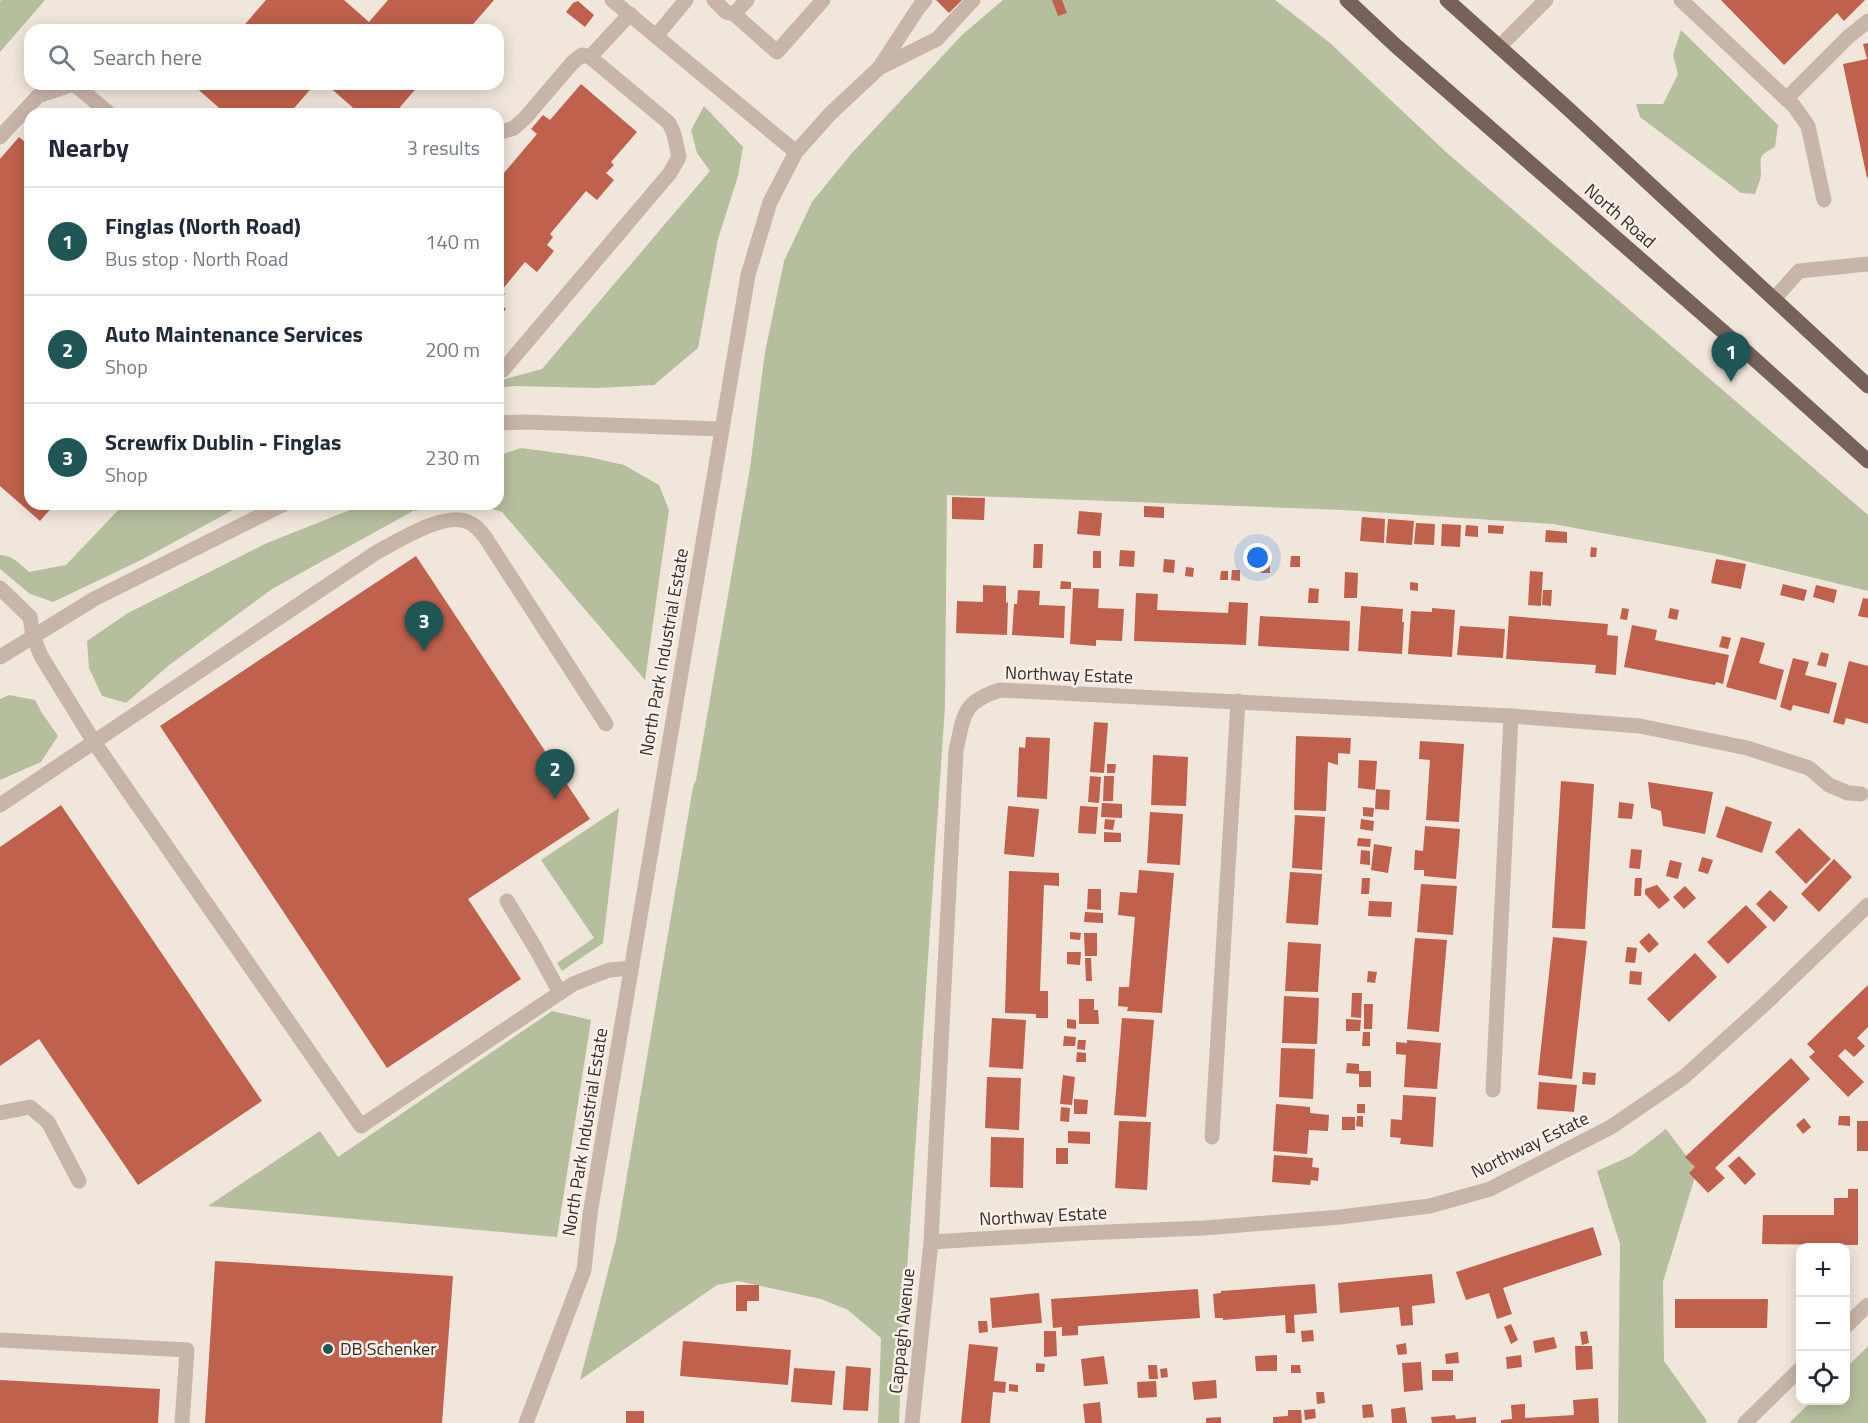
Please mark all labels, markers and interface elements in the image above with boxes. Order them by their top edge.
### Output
search box [24,24,504,90]
text: Search here [93,40,202,74]
icon: search [45,41,78,74]
text: Nearby [48,128,129,167]
text: 3 results [407,132,480,163]
street label: North Road [1579,177,1662,254]
text: Finglas (North Road) [105,209,301,243]
text: 1 [62,226,73,257]
text: 140 m [425,226,480,257]
text: Bus stop · North Road [105,243,289,274]
text: Auto Maintenance Services [105,317,363,351]
pin: 1 [1712,332,1750,382]
text: 2 [62,334,73,365]
text: 200 m [425,334,480,365]
text: Shop [105,351,148,382]
text: Screwfix Dublin - Finglas [105,425,341,459]
text: 3 [62,442,73,473]
text: 230 m [425,442,480,473]
text: Shop [105,459,148,490]
your location [1243,543,1272,572]
street label: North Park Industrial Estate [632,546,695,758]
pin: 3 [404,602,444,651]
street label: Northway Estate [1005,659,1133,690]
pin: 2 [536,750,574,799]
street label: North Park Industrial Estate [555,1026,614,1238]
street label: Northway Estate [1466,1104,1593,1185]
street label: Northway Estate [978,1199,1108,1232]
map controls [1796,1243,1850,1405]
button: + [1796,1243,1850,1297]
street label: Cappagh Avenue [881,1267,922,1395]
button: − [1796,1297,1850,1351]
place label: DB Schenker [340,1335,436,1362]
marker: DB Schenker [321,1342,335,1356]
button: locate [1796,1351,1850,1405]

